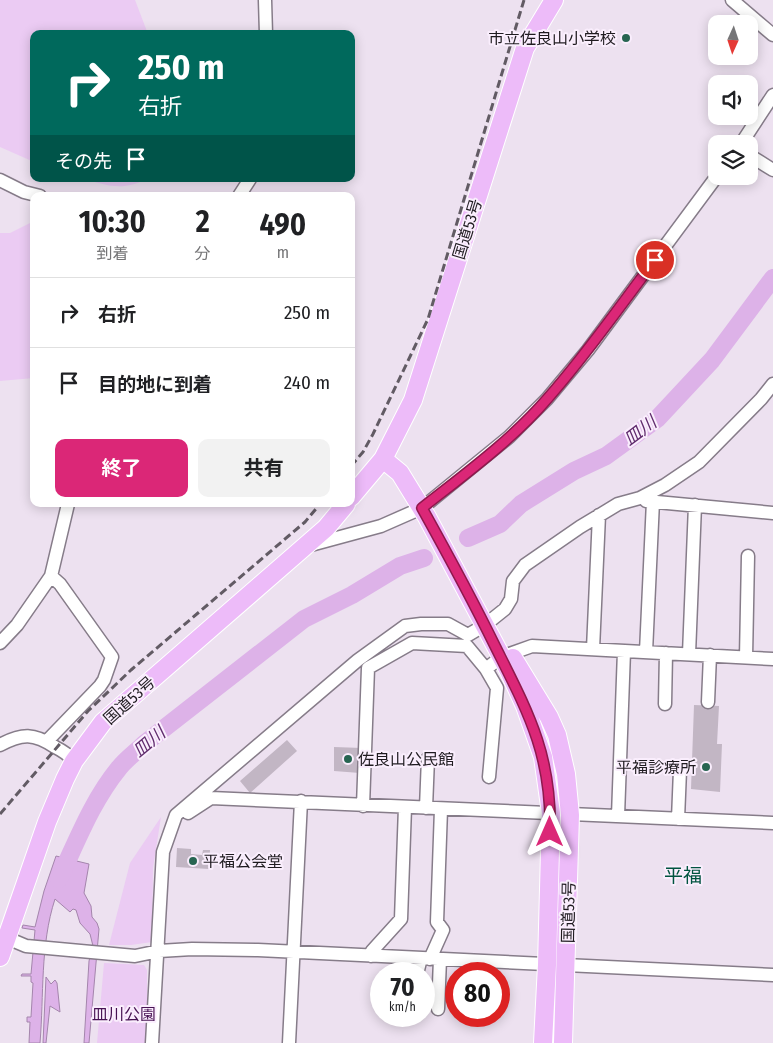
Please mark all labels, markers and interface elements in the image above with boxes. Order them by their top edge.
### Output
north arrow [708,15,758,65]
map controls [708,15,758,185]
place label: 市立佐良山小学校 [488,29,616,48]
marker: 市立佐良山小学校 [620,32,632,44]
text: 250 m [138,46,225,88]
icon: right [55,50,120,115]
button: sound [708,75,758,125]
text: 右折 [138,93,182,120]
button: layers [708,135,758,185]
icon: arrive [122,145,150,173]
text: その先 [55,150,112,173]
street label: 国道53号 [449,197,486,262]
text: 10:30 [79,204,146,240]
text: 2 [196,204,210,240]
text: 490 [259,207,306,243]
pin [634,239,676,281]
text: m [277,243,289,262]
text: 到着 [96,244,128,263]
text: 分 [195,244,211,263]
icon: arrive [641,246,669,274]
icon: right [55,299,83,327]
text: 250 m [284,301,330,324]
text: 右折 [98,303,136,326]
icon: arrive [55,369,83,397]
text: 240 m [284,371,330,394]
text: 目的地に到着 [98,373,212,396]
water label: 皿川 [619,410,663,451]
button: 終了 [55,439,188,497]
button: 共有 [198,439,330,497]
street label: 国道53号 [100,672,159,728]
water label: 皿川 [128,721,171,762]
place label: 佐良山公民館 [358,750,454,769]
marker: 佐良山公民館 [342,753,354,765]
place label: 平福診療所 [616,758,696,777]
marker: 平福診療所 [700,761,712,773]
position arrow [523,805,575,857]
place label: 平福公会堂 [203,852,283,871]
marker: 平福公会堂 [187,855,199,867]
district label: 平福 [664,864,702,887]
street label: 国道53号 [558,881,579,943]
speed limit sign: 80 [445,962,510,1027]
text: 70 [390,973,415,1003]
text: km/h [389,1000,416,1014]
park label: 皿川公園 [92,1005,156,1024]

